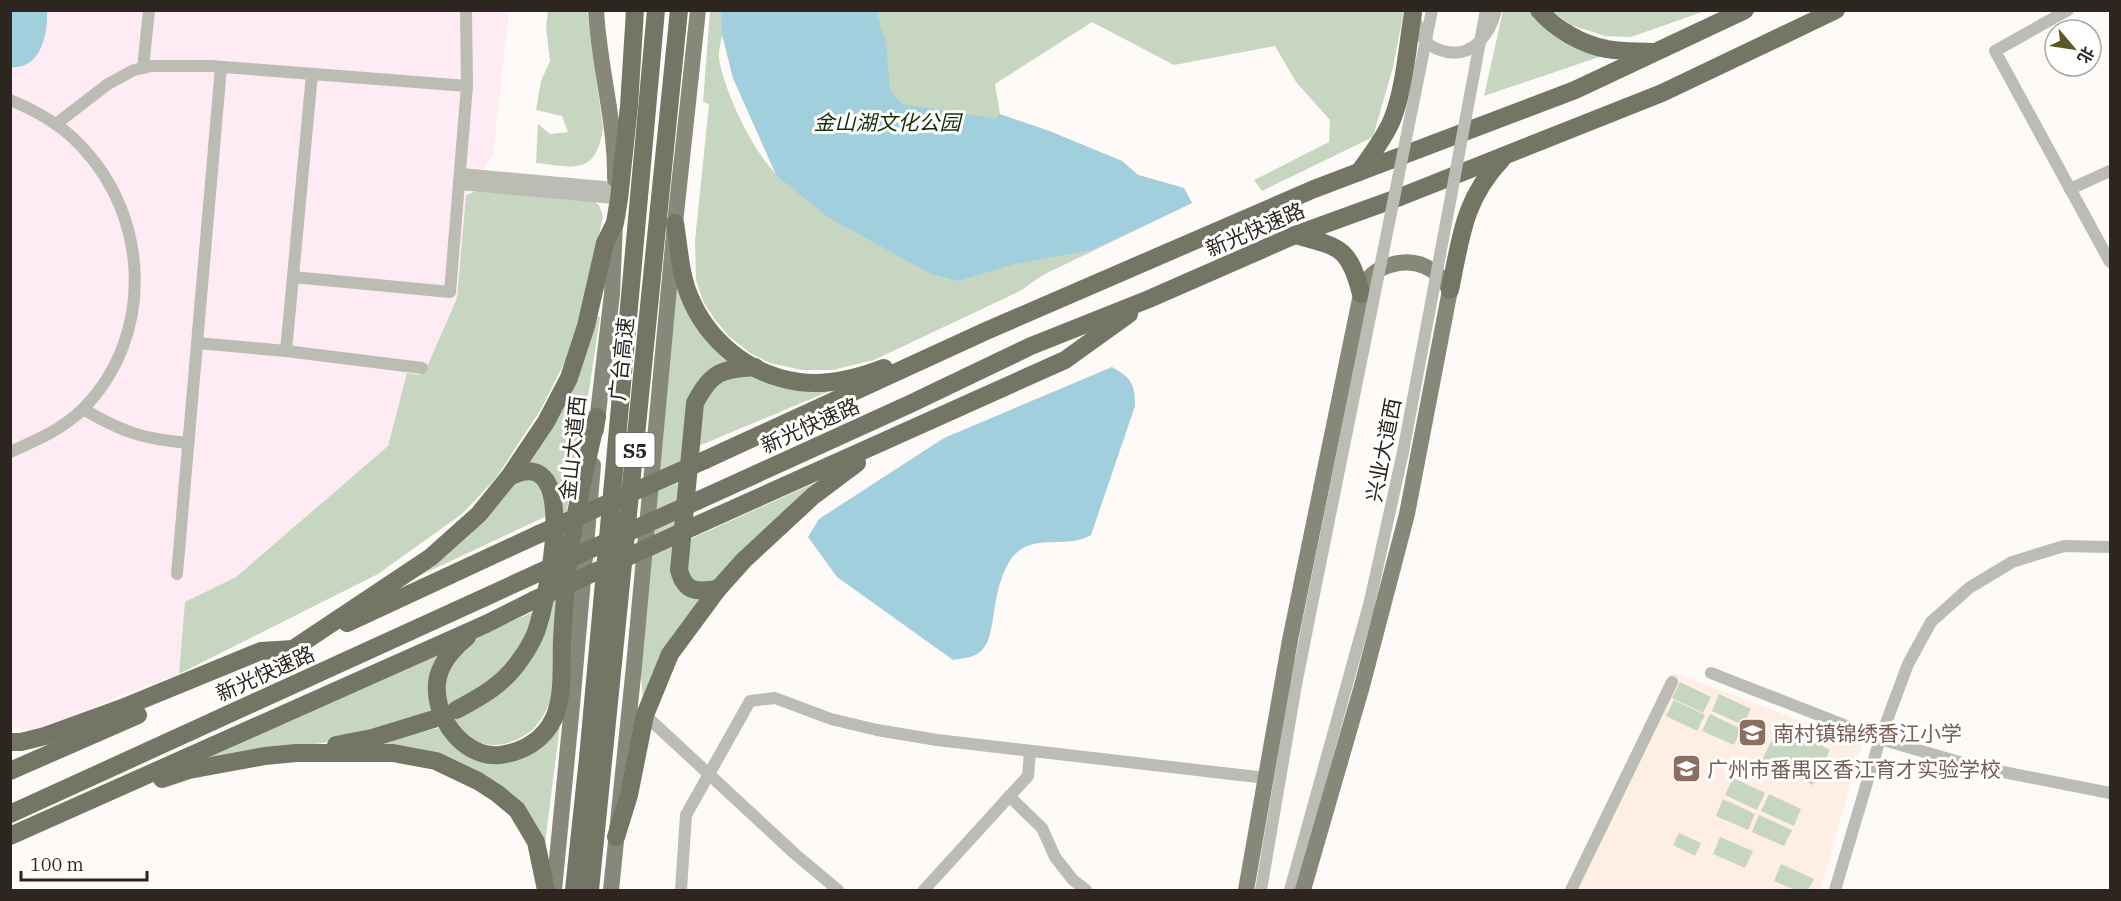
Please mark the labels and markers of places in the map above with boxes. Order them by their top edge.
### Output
school or university icon: 南村镇锦绣香江小学 [1736,717,1768,749]
place label: 南村镇锦绣香江小学 [1773,719,1962,747]
school or university icon: 广州市番禺区香江育才实验学校 [1670,753,1702,785]
place label: 广州市番禺区香江育才实验学校 [1707,755,2001,783]

